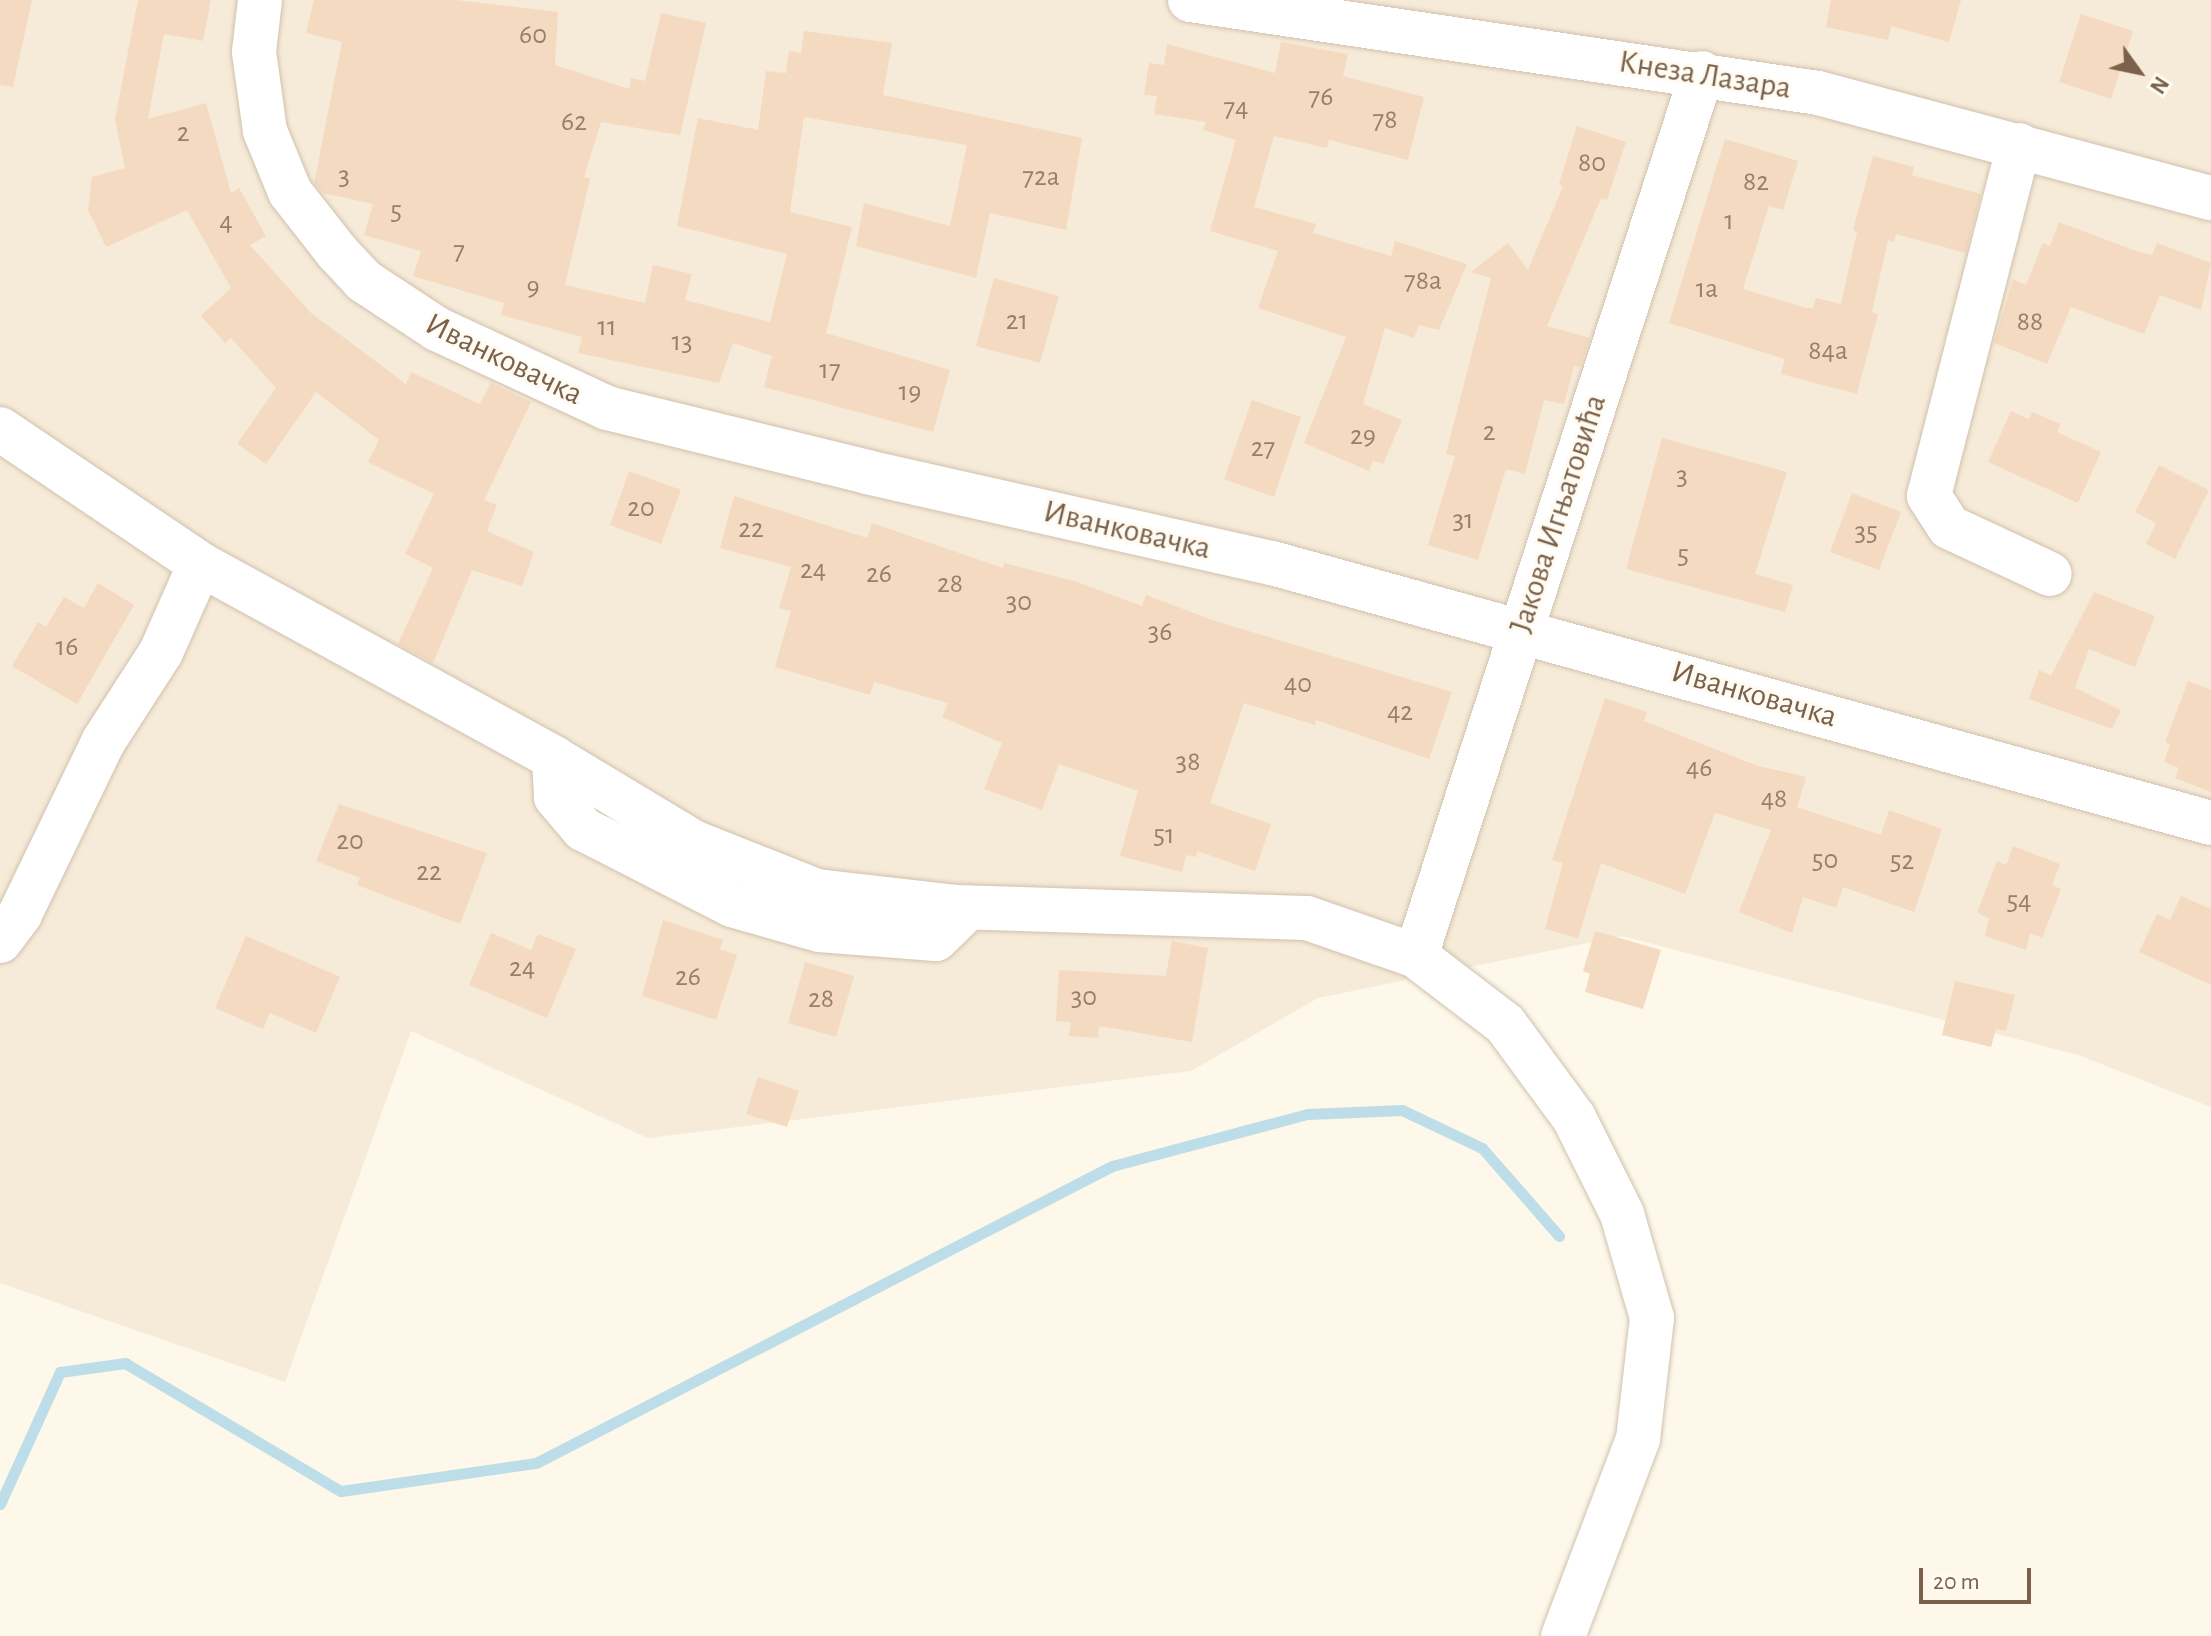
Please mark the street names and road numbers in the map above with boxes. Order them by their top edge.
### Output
street label: Кнеза Лазара [1616,42,1794,108]
street label: Иванковачка [419,304,589,414]
street label: Јакова Игњатовића [1501,390,1615,638]
street label: Иванковачка [1040,492,1214,568]
street label: Иванковачка [1667,652,1841,736]

